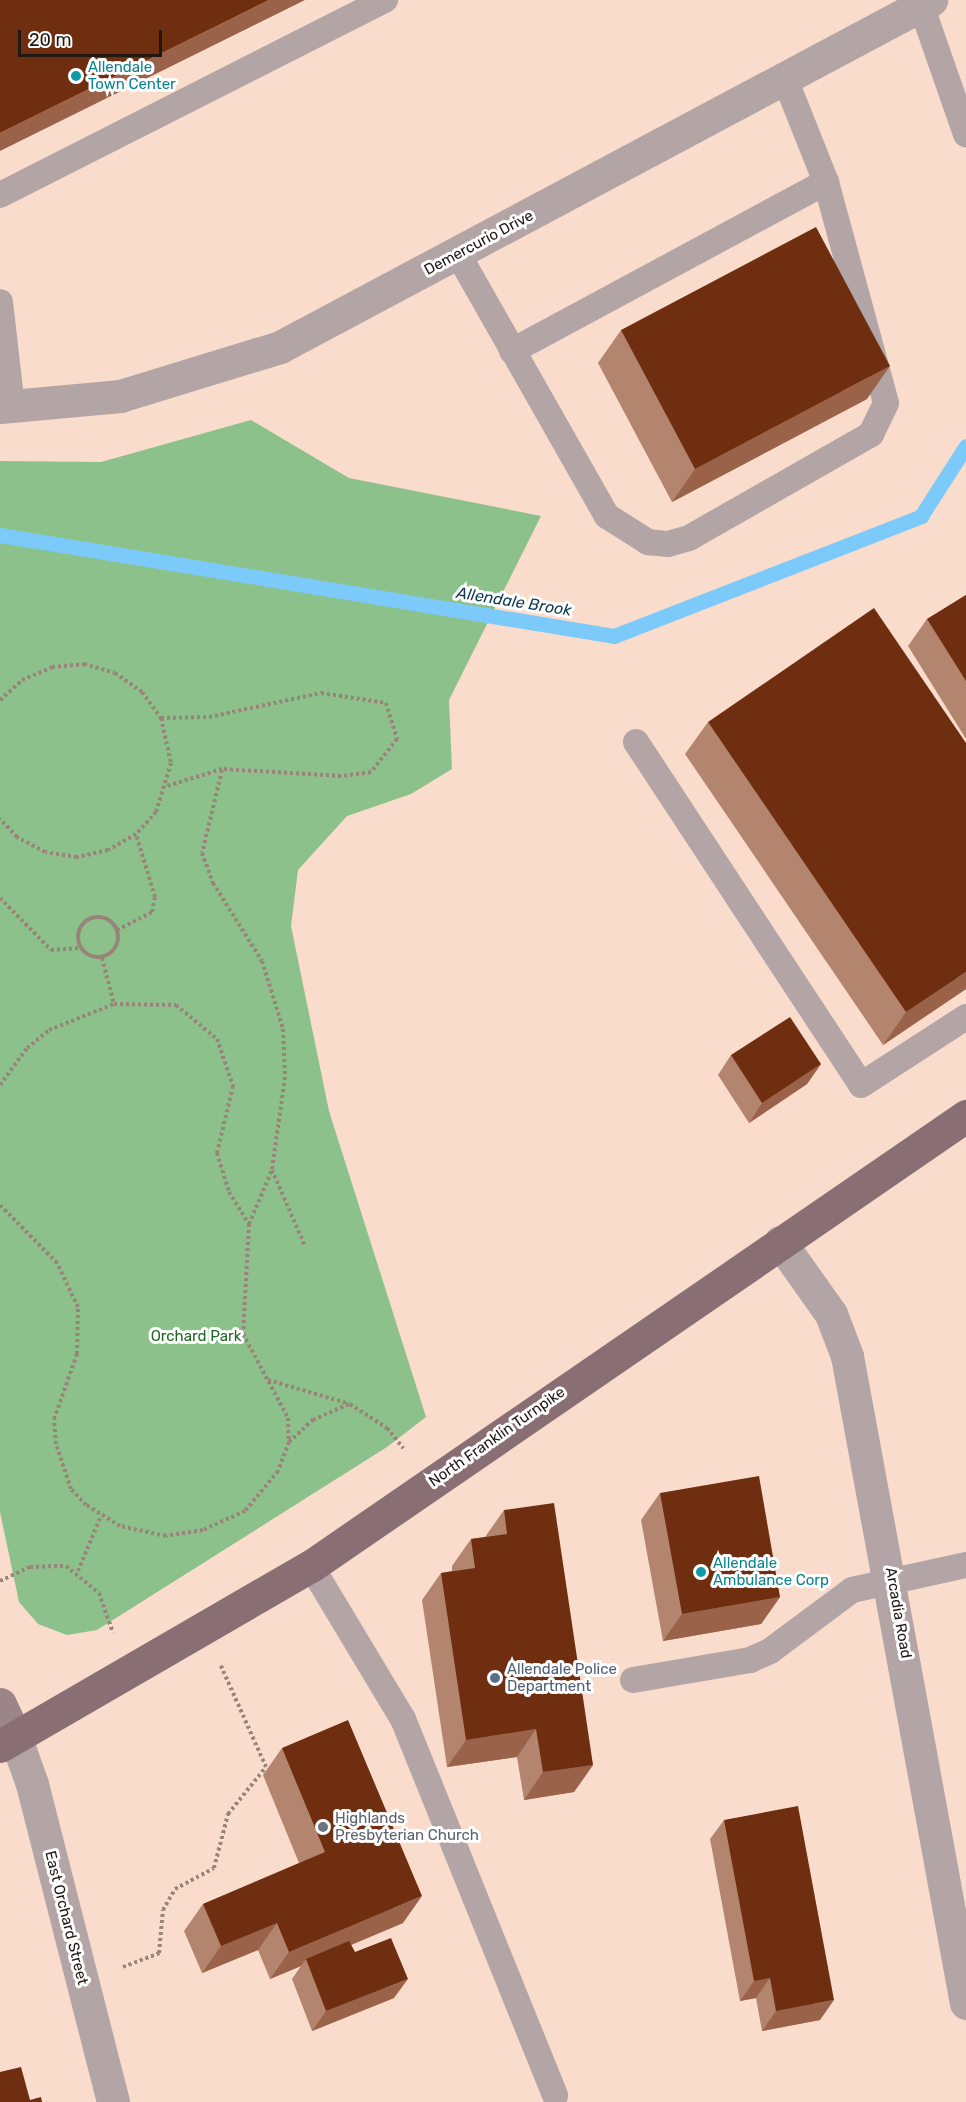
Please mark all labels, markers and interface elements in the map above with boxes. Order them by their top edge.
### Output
scale bar [21,18,165,56]
text: 20 m [29,29,71,51]
place label: Allendale Town Center [88,58,176,93]
marker: Allendale Town Center [69,69,83,83]
street label: Demercurio Drive [421,207,537,279]
water label: Allendale Brook [455,583,573,621]
park label: Orchard Park [151,1328,241,1346]
street label: North Franklin Turnpike [425,1383,569,1491]
place label: Allendale Ambulance Corp [713,1554,829,1589]
marker: Allendale Ambulance Corp [694,1565,708,1579]
street label: Arcadia Road [881,1566,915,1660]
place label: Allendale Police Department [507,1660,617,1695]
marker: Allendale Police Department [488,1671,502,1685]
place label: Highlands Presbyterian Church [335,1809,479,1844]
marker: Highlands Presbyterian Church [316,1820,330,1834]
street label: East Orchard Street [41,1849,91,1987]

